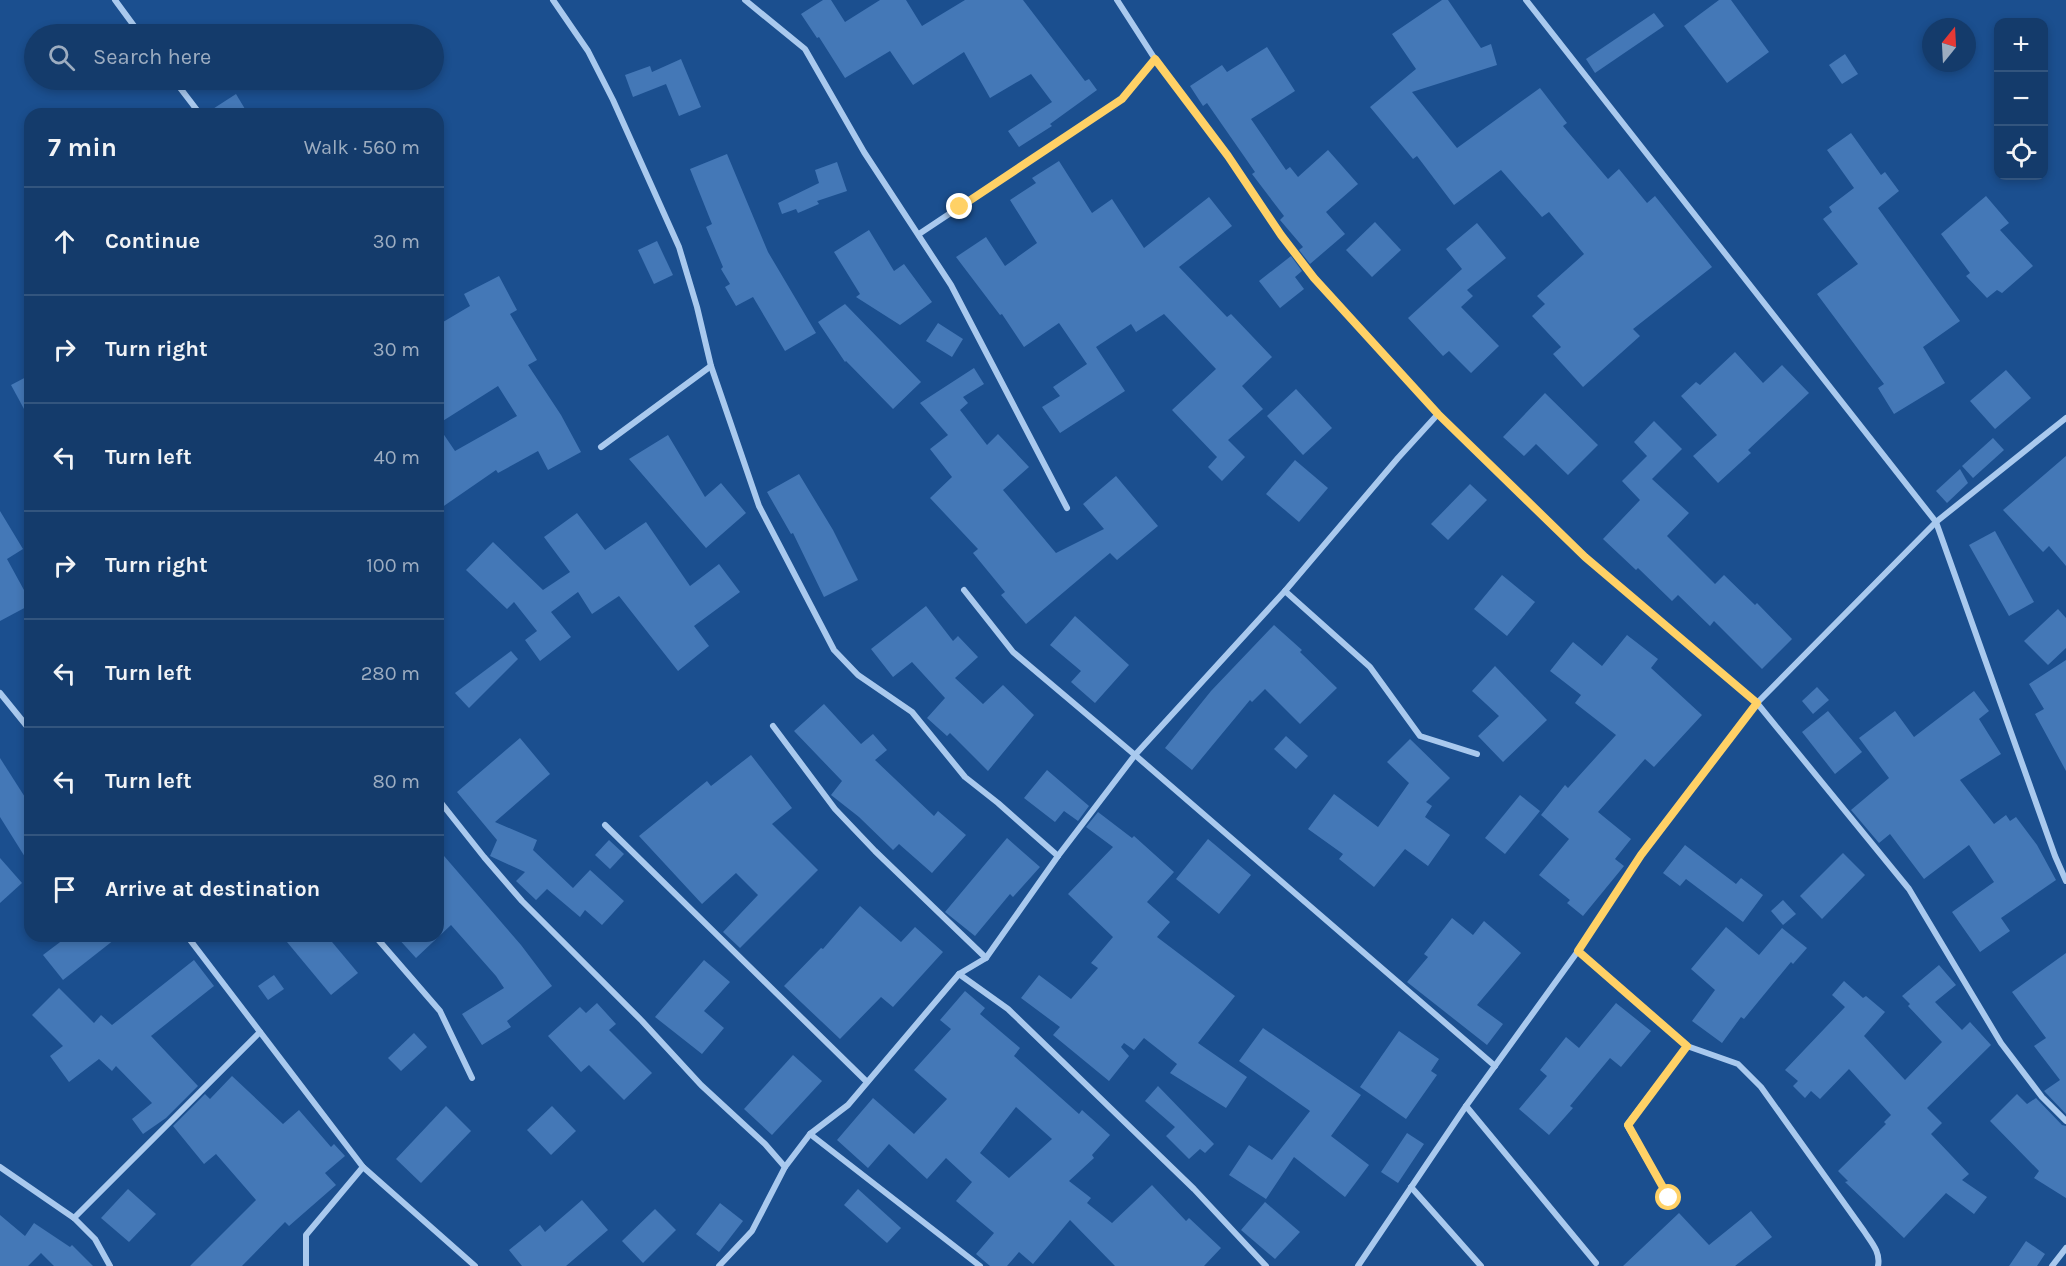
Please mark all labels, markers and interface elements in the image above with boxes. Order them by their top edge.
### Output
north arrow [1922,18,1976,72]
map controls [1994,18,2048,180]
button: + [1994,18,2048,72]
search box [24,24,444,90]
icon: search [45,41,78,74]
text: Search here [93,44,211,70]
button: − [1994,72,2048,126]
button: locate [1994,126,2048,180]
text: 7 min [48,132,117,163]
text: Walk · 560 m [304,136,420,159]
route end [946,193,972,219]
icon: ahead [48,225,81,258]
text: Continue [105,228,200,254]
text: 30 m [373,230,420,253]
icon: right [48,333,81,366]
text: Turn right [105,336,208,362]
text: 30 m [373,338,420,361]
icon: left [48,441,81,474]
text: Turn left [105,444,192,470]
text: 40 m [374,446,420,469]
icon: right [48,549,81,582]
text: Turn right [105,552,208,578]
text: 100 m [366,554,420,577]
icon: left [48,657,81,690]
text: Turn left [105,660,192,686]
text: 280 m [361,662,420,685]
icon: left [48,765,81,798]
text: Turn left [105,768,192,794]
text: 80 m [372,770,420,793]
icon: arrive [48,873,81,906]
text: Arrive at destination [105,876,320,902]
route start [1655,1184,1681,1210]

